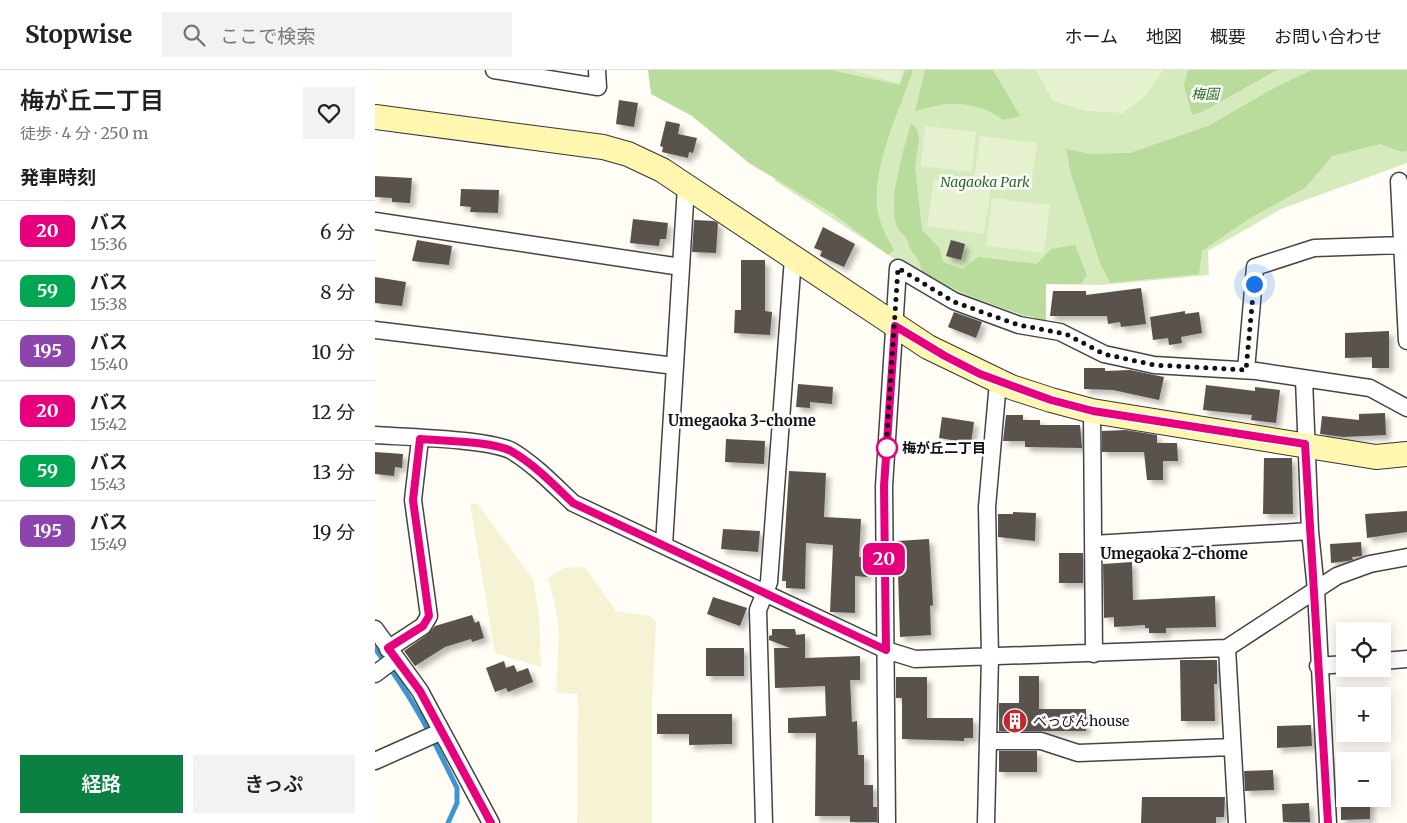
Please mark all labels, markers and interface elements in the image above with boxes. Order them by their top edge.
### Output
search box [162,12,512,57]
text: Stopwise [25,19,132,50]
icon: search [180,21,208,49]
text: ここで検索 [220,24,315,48]
text: ホーム [1065,25,1118,48]
text: 地図 [1146,25,1182,48]
text: 概要 [1210,25,1246,48]
text: お問い合わせ [1274,25,1382,48]
text: 梅が丘二丁目 [20,85,164,116]
park label: 梅園 [1191,85,1221,103]
button: heart [303,87,355,139]
text: 徒歩 · 4 分 · 250 m [20,123,148,143]
text: 発車時刻 [20,165,96,189]
park label: Nagaoka Park [940,173,1030,191]
text: バス [90,210,128,234]
text: 20 [36,219,59,242]
text: 6 分 [320,220,355,244]
text: 15:36 [90,234,127,254]
text: バス [90,270,128,294]
your location [1242,272,1267,297]
text: 59 [37,279,58,302]
text: 8 分 [320,280,355,304]
text: 15:38 [90,294,127,314]
text: バス [90,330,128,354]
text: 195 [33,339,62,362]
text: 10 分 [311,340,355,364]
text: 15:40 [90,354,128,374]
text: バス [90,390,128,414]
text: 20 [36,399,59,422]
text: 12 分 [312,400,355,424]
district label: Umegaoka 3-chome [668,411,816,430]
text: 15:42 [90,414,127,434]
marker: 梅が丘二丁目 [876,437,898,459]
place label: 梅が丘二丁目 [902,439,986,457]
text: バス [90,450,128,474]
text: 59 [37,459,58,482]
text: 13 分 [313,460,355,484]
text: 15:43 [90,474,126,494]
text: バス [90,510,128,534]
text: 195 [33,519,62,542]
text: 19 分 [312,520,355,544]
text: 15:49 [90,534,127,554]
line badge: 20 [861,543,907,575]
district label: Umegaoka 2-chome [1100,544,1248,563]
text: 20 [873,547,895,570]
map controls [1336,622,1391,807]
button: locate [1336,622,1391,677]
button: + [1336,687,1391,742]
building icon: べっぴんhouse [1002,708,1028,734]
place label: べっぴんhouse [1033,712,1129,730]
button: − [1336,752,1391,807]
button: 経路 [20,755,183,813]
button: きっぷ [193,755,355,813]

